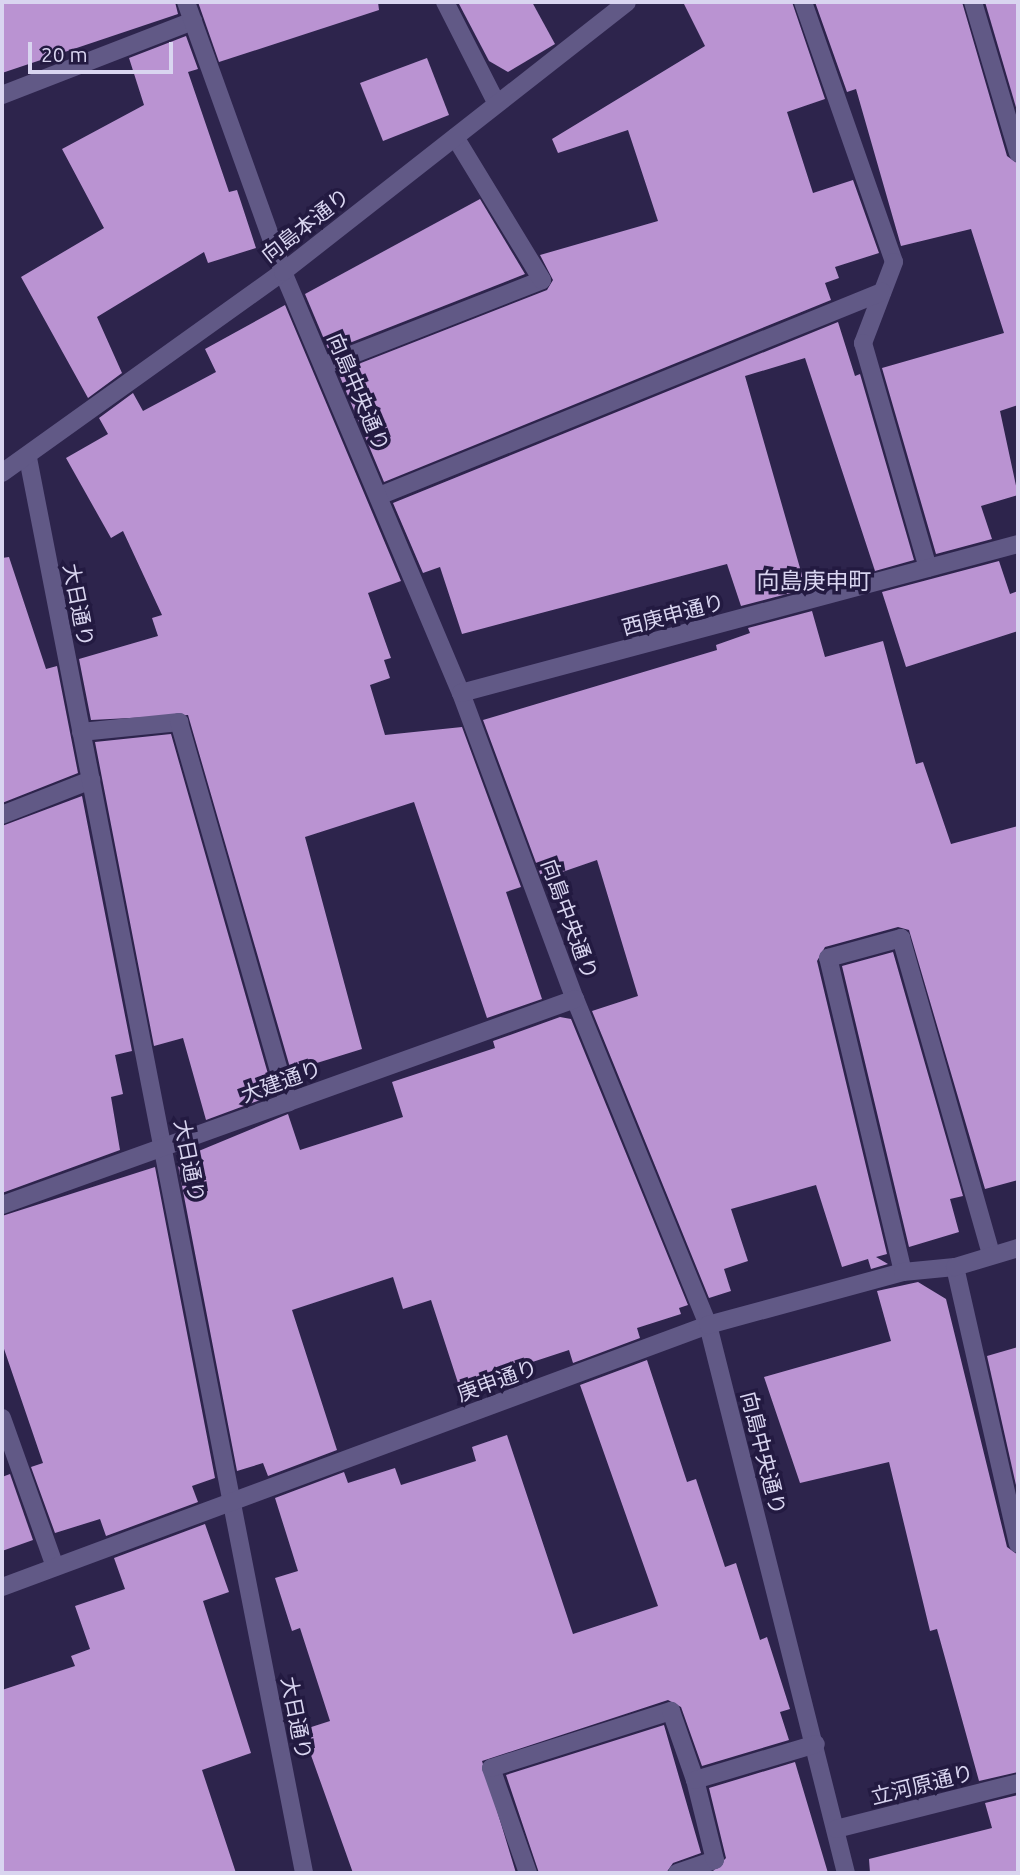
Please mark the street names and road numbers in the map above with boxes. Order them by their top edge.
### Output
street label: 向島本通り [256,183,354,267]
street label: 向島中央通り [323,329,395,455]
street label: 大日通り [59,561,99,649]
street label: 西庚申通り [619,588,727,640]
street label: 向島中央通り [537,855,603,983]
street label: 大建通り [237,1055,325,1107]
street label: 大日通り [170,1117,210,1205]
street label: 庚申通り [453,1354,541,1406]
street label: 向島中央通り [737,1389,791,1517]
street label: 大日通り [277,1674,317,1762]
street label: 立河原通り [868,1759,976,1809]

